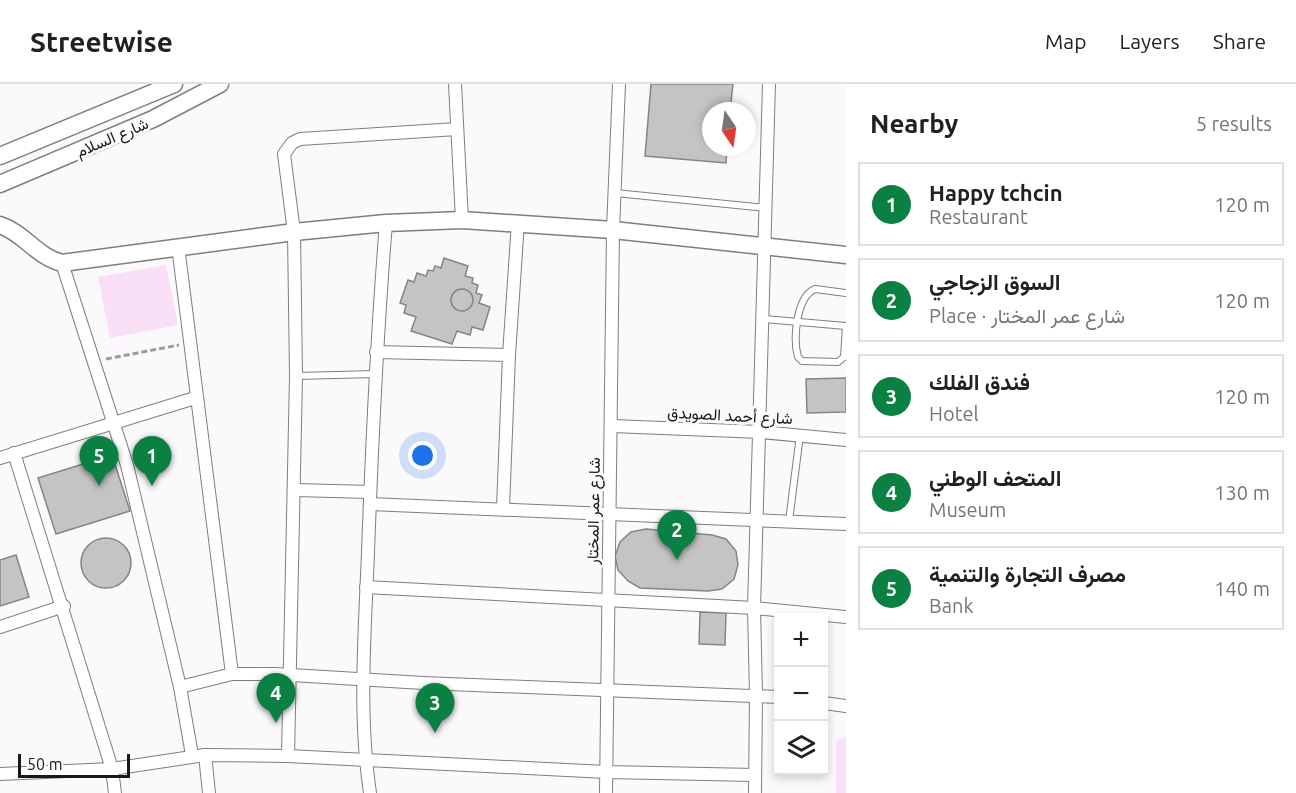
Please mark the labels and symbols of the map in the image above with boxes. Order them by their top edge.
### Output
north arrow [702,102,756,156]
street label: شارع السلام [73,114,152,163]
street label: شارع أحمد الصويدق [667,403,793,430]
pin: 5 [80,436,118,486]
pin: 1 [132,436,172,486]
your location [408,441,437,470]
street label: شارع عمر المختار [583,457,606,566]
pin: 2 [658,510,696,560]
pin: 4 [256,674,296,723]
pin: 3 [416,684,454,733]
scale bar [18,751,130,778]

